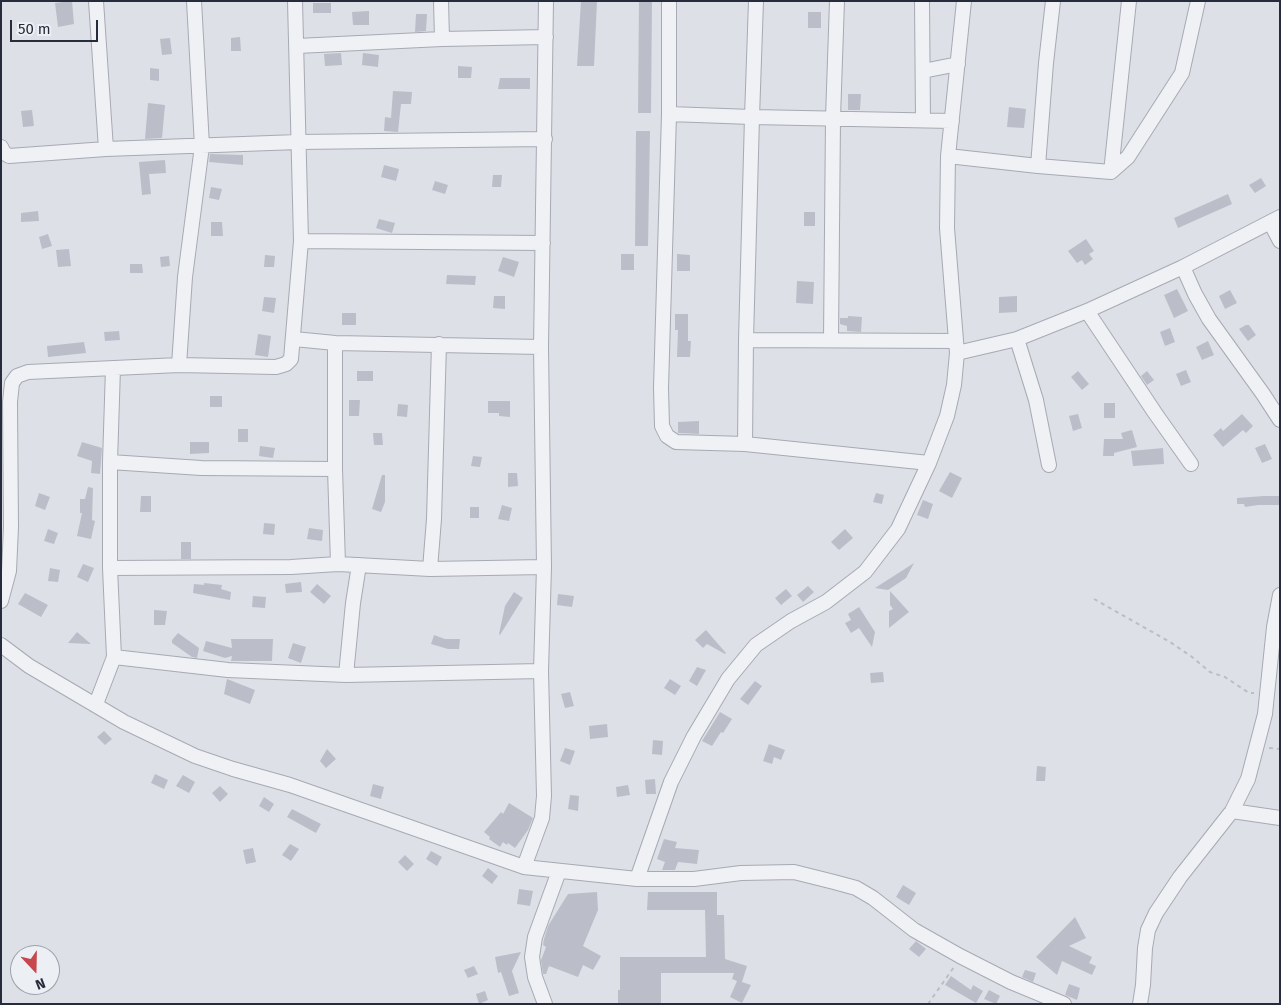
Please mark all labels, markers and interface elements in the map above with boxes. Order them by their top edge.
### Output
scale bar [12,10,100,42]
text: 50 m [18,20,51,38]
north arrow [10,945,60,995]
text: N [33,974,48,993]

